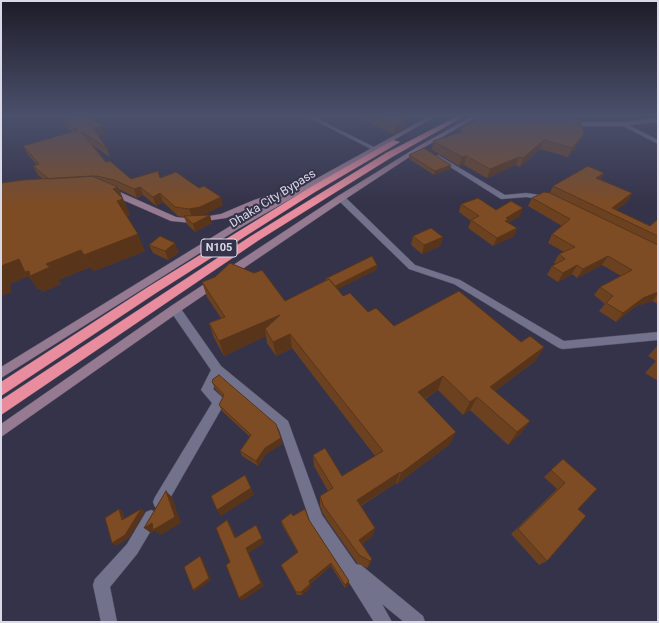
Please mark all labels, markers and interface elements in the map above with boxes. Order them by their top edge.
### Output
street label: Dhaka City Bypass [227,167,319,231]
road number: N105 [201,239,237,257]

